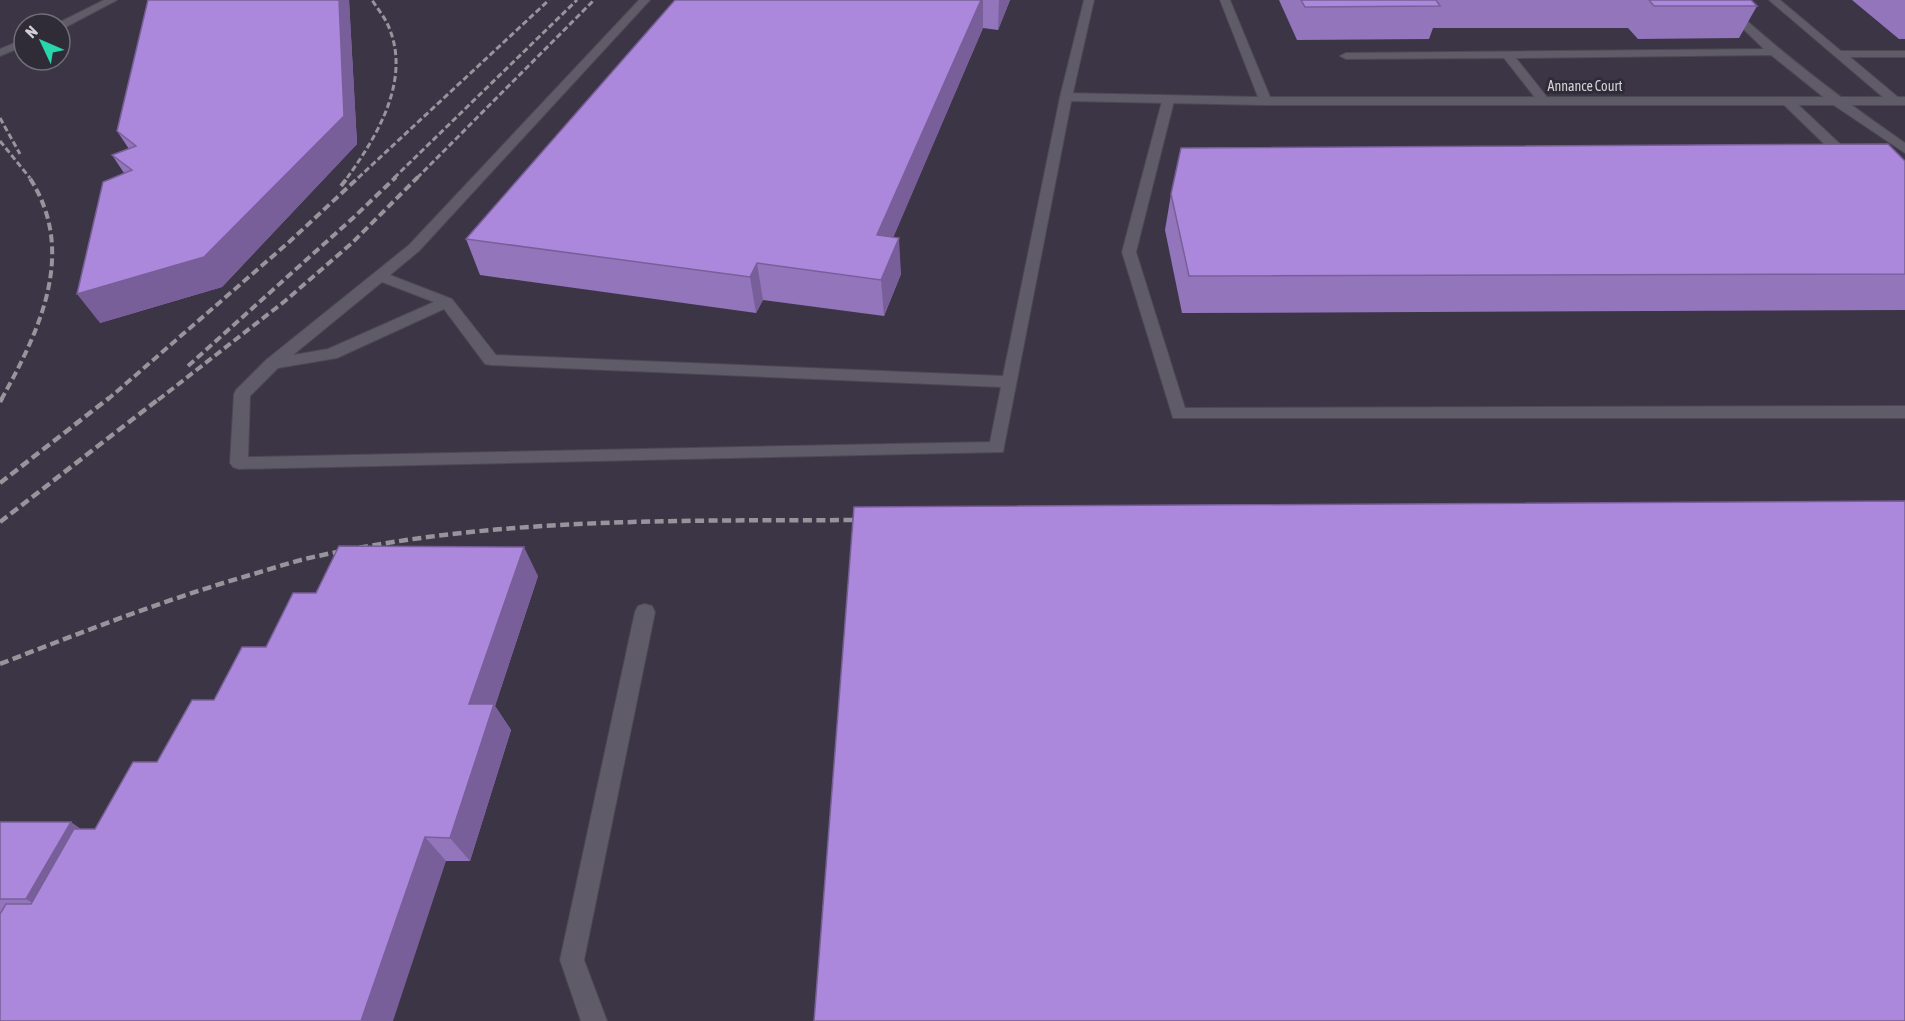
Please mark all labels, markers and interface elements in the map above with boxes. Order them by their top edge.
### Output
north arrow [12,12,72,72]
text: N [21,22,41,41]
street label: Annance Court [1548,78,1622,94]

